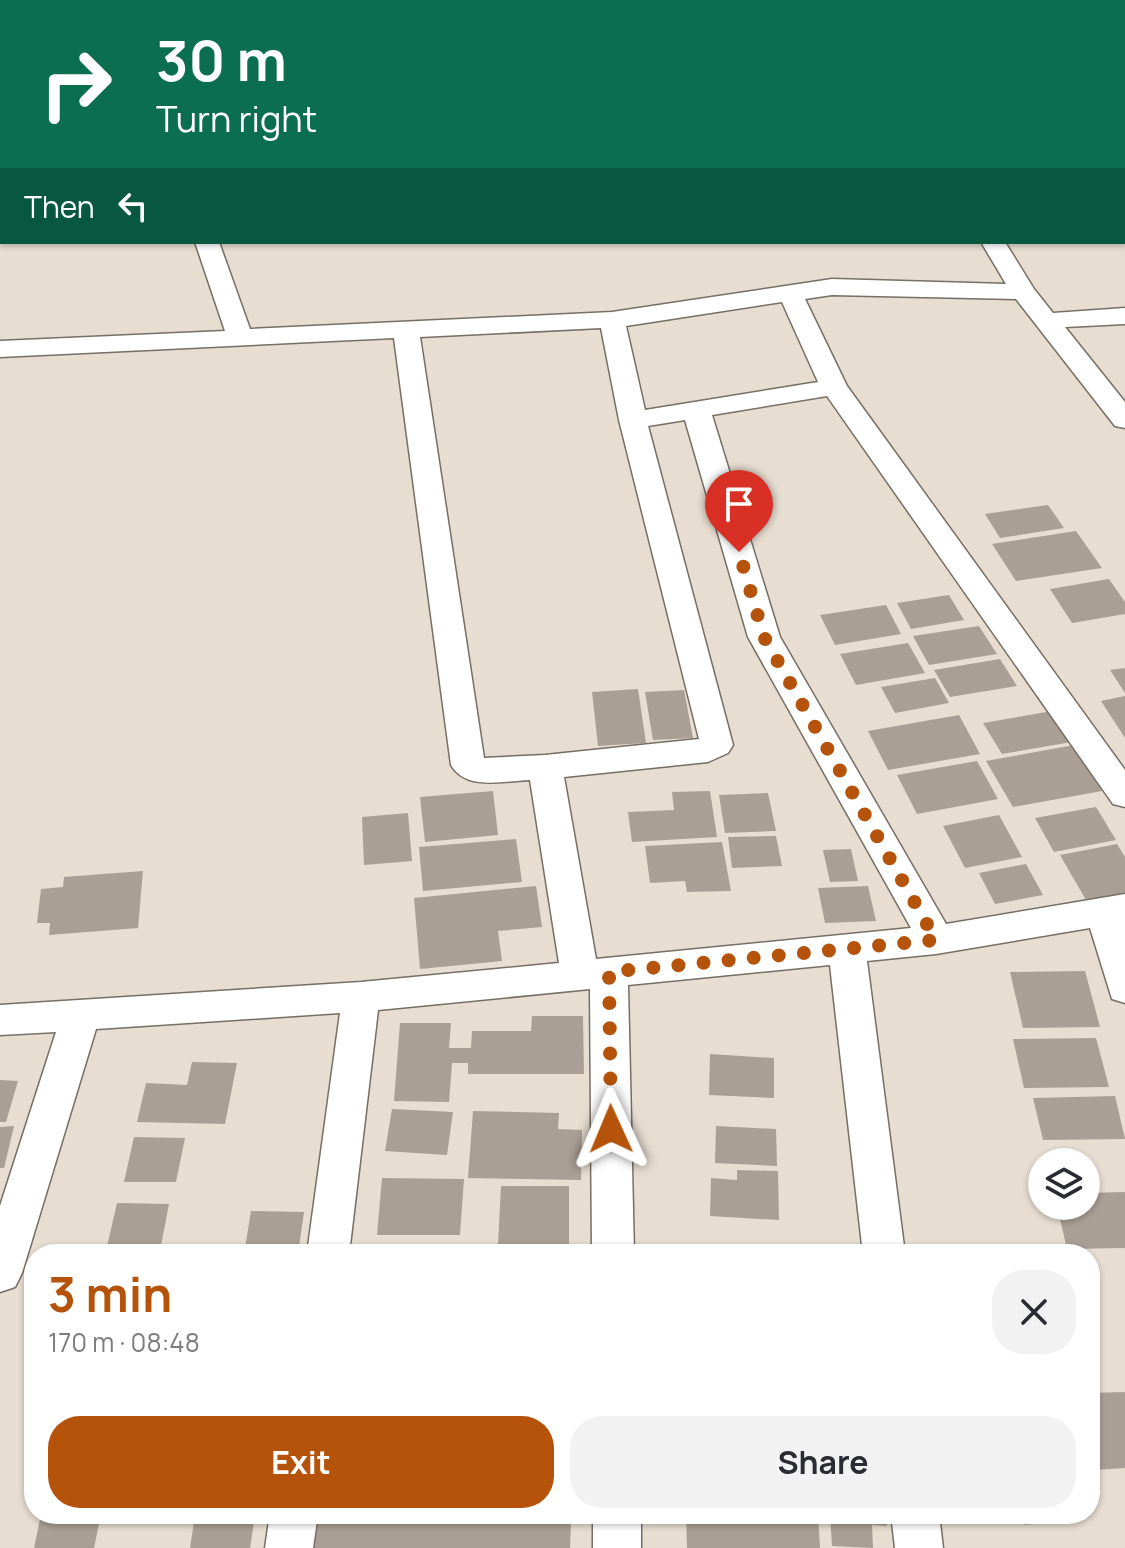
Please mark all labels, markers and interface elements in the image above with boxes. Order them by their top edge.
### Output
text: 30 m [156,21,287,98]
icon: right [24,32,128,136]
text: Turn right [156,94,317,143]
icon: left [111,184,155,228]
text: Then [24,186,95,227]
pin [705,470,773,552]
icon: arrive [717,482,761,526]
position arrow [569,1087,653,1171]
map controls [1028,1148,1100,1220]
button: layers [1028,1148,1100,1220]
text: 3 min [48,1261,172,1326]
button: close [992,1270,1076,1354]
text: 170 m · 08:48 [48,1324,200,1360]
button: Exit [48,1416,554,1508]
button: Share [570,1416,1076,1508]

